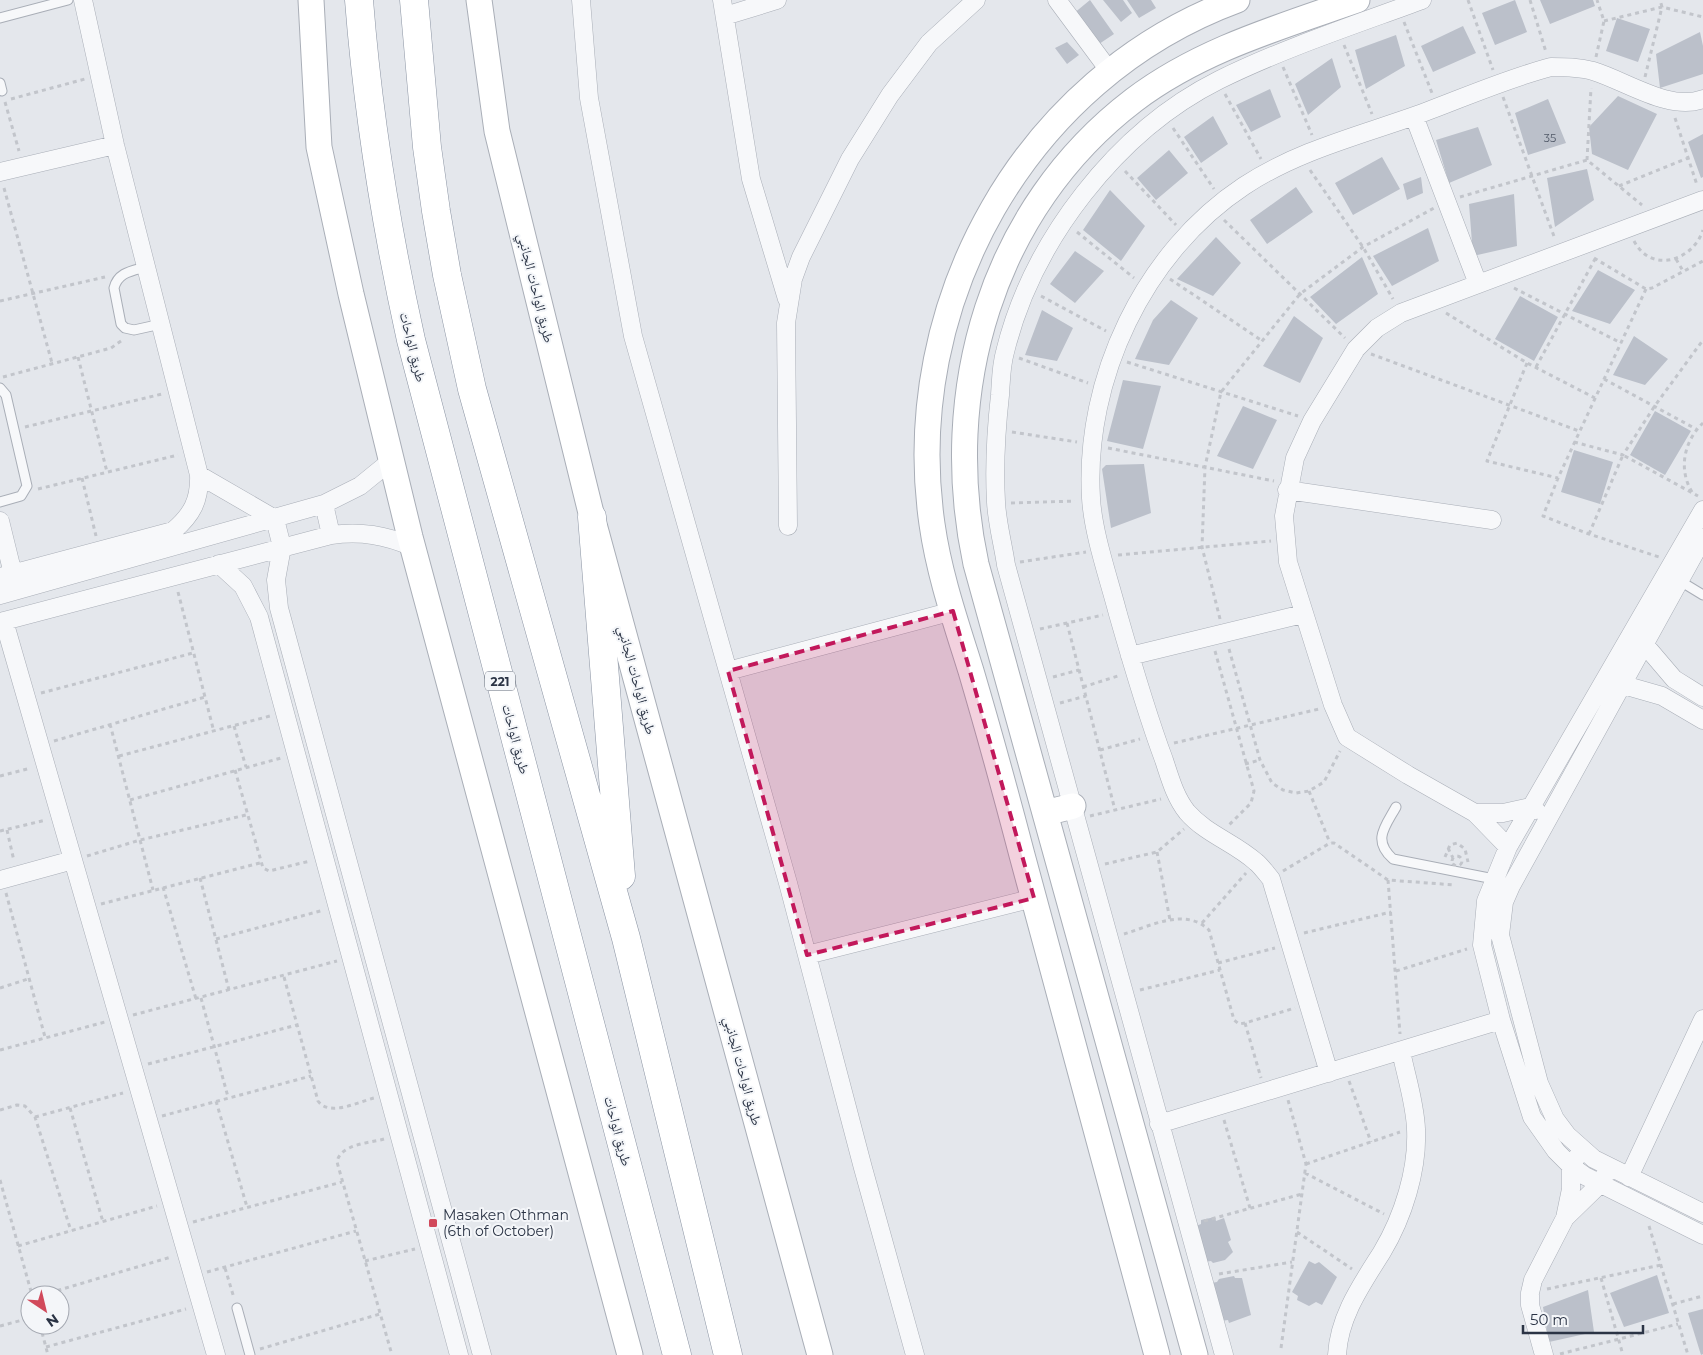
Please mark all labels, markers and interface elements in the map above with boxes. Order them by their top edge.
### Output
house number: 35 [1544,131,1556,145]
street label: طريق الواحات الجانبي [511,231,558,345]
street label: طريق الواحات [395,310,430,384]
street label: طريق الواحات الجانبي [611,623,660,737]
road number: 221 [485,671,515,690]
street label: طريق الواحات [497,702,534,776]
street label: طريق الواحات الجانبي [717,1014,766,1128]
street label: طريق الواحات [599,1094,636,1168]
place label: Masaken Othman (6th of October) [443,1206,569,1240]
marker: Masaken Othman (6th of October) [427,1217,439,1229]
north arrow [20,1285,70,1335]
scale bar [1523,1302,1643,1334]
text: N [43,1310,62,1331]
text: 50 m [1530,1310,1568,1329]

